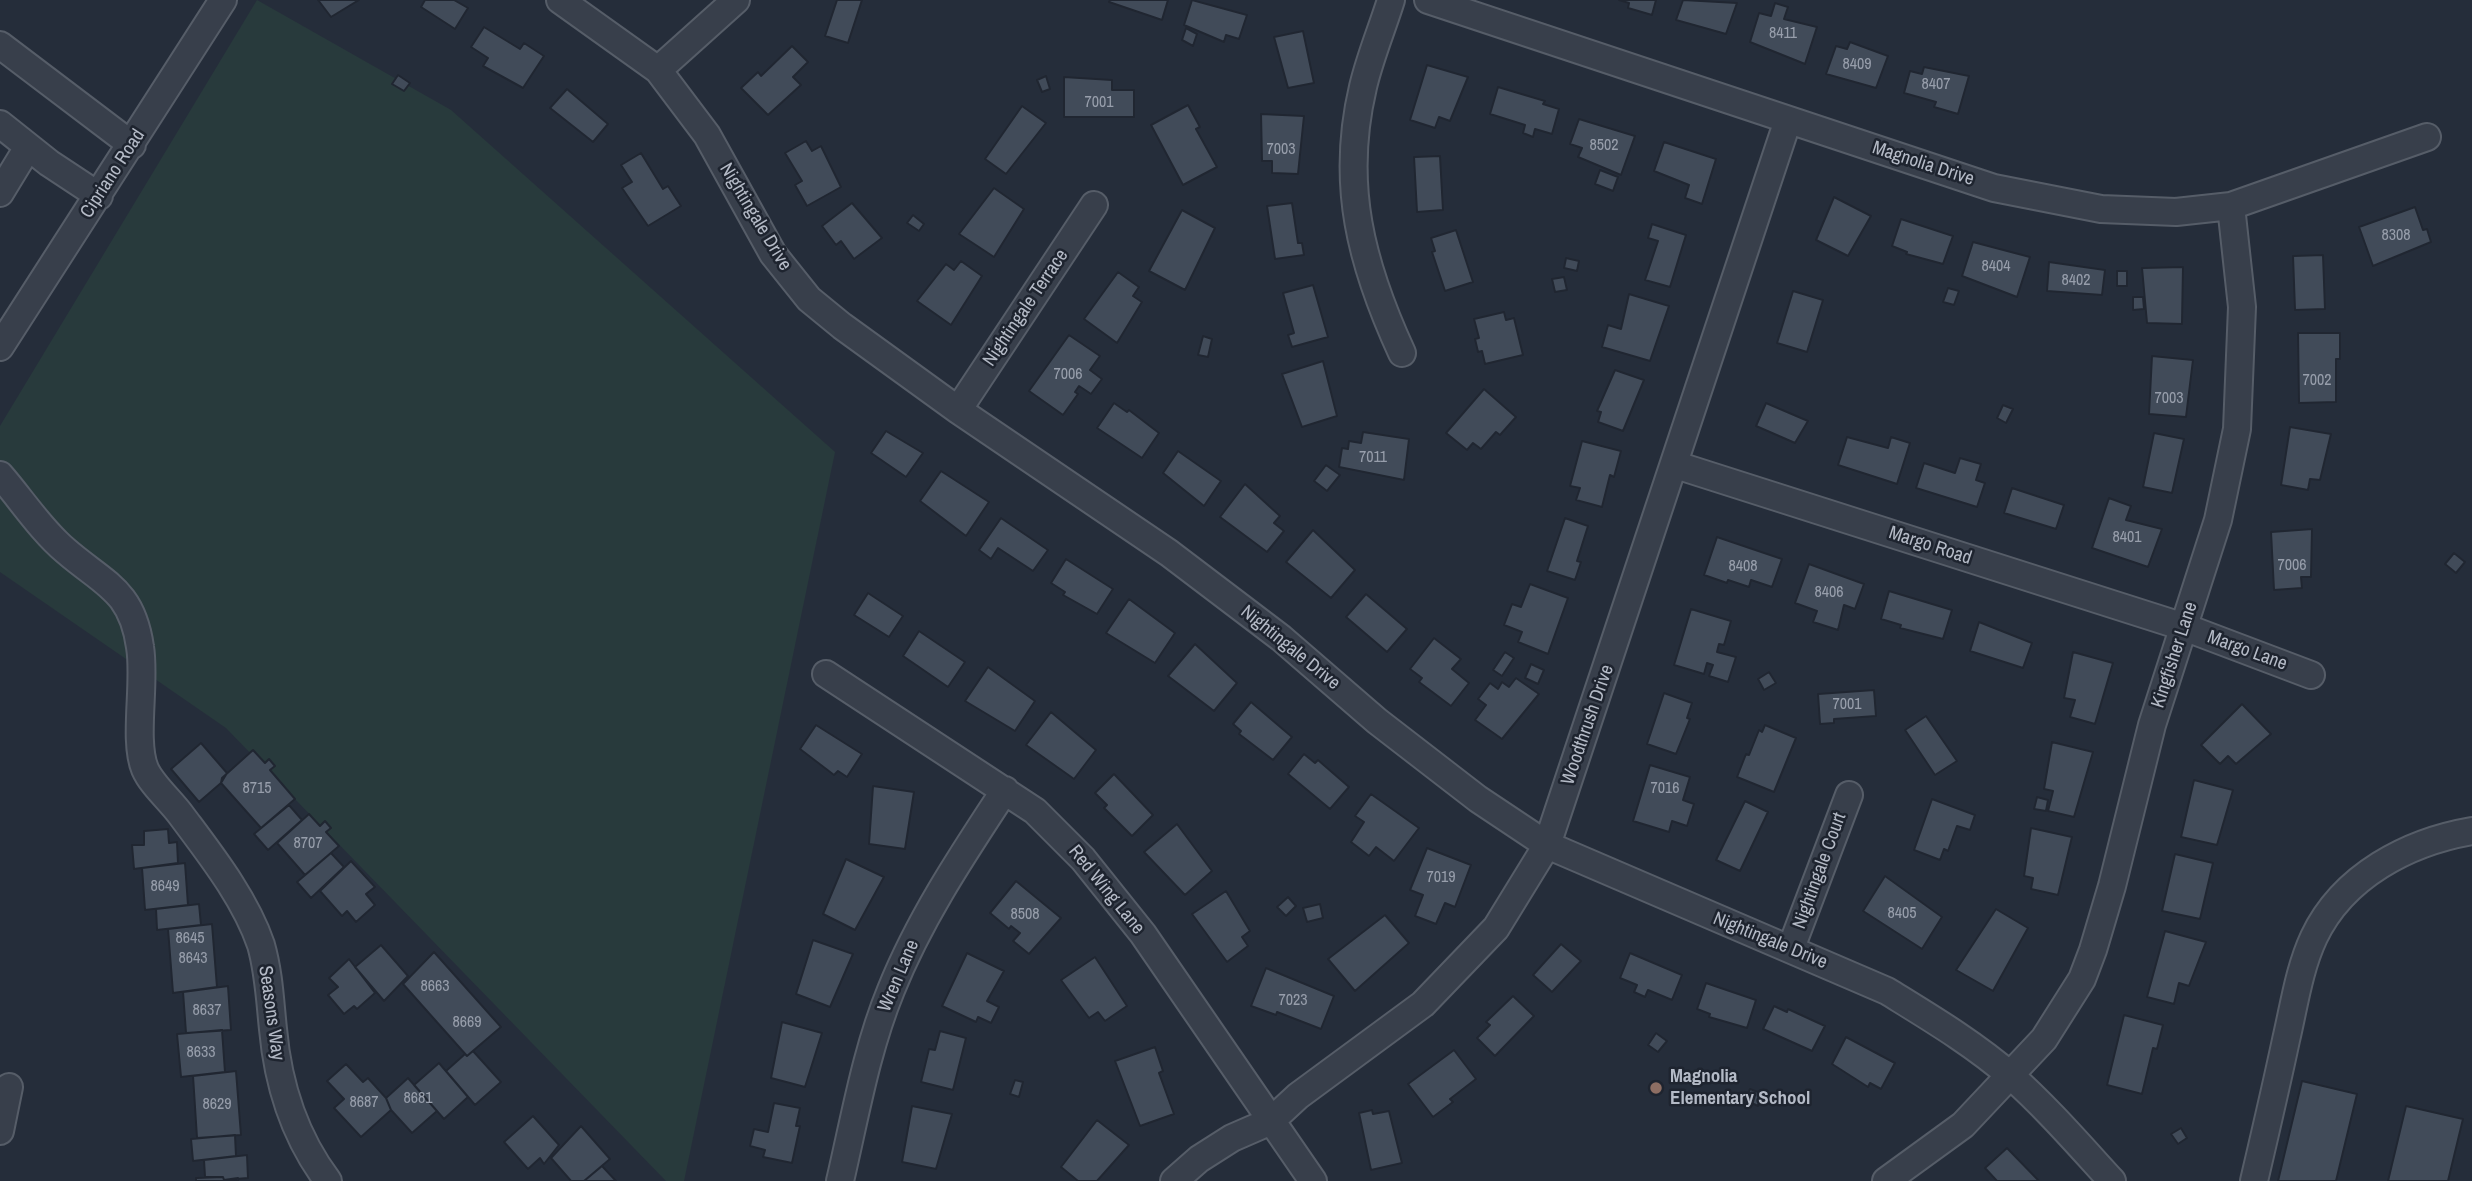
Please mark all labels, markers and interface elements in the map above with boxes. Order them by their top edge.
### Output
house number: 8411 [1769,24,1797,44]
house number: 8409 [1842,55,1872,75]
house number: 8407 [1921,75,1951,95]
house number: 7001 [1084,93,1114,113]
street label: Cipriano Road [76,125,150,223]
house number: 8502 [1589,136,1619,156]
street label: Magnolia Drive [1869,137,1977,191]
house number: 7003 [1266,140,1296,160]
street label: Nightingale Drive [714,159,796,275]
house number: 8308 [2381,226,2411,246]
street label: Nightingale Terrace [979,245,1073,371]
house number: 8404 [1981,257,2011,277]
house number: 8402 [2061,271,2091,291]
house number: 7006 [1053,365,1083,385]
house number: 7002 [2302,371,2332,391]
house number: 7003 [2154,389,2184,409]
house number: 7011 [1359,448,1387,468]
street label: Margo Road [1886,522,1974,570]
house number: 8401 [2112,528,2142,548]
house number: 7006 [2277,556,2307,576]
house number: 8408 [1728,557,1758,577]
house number: 8406 [1814,583,1844,603]
street label: Kingfisher Lane [2147,599,2203,711]
street label: Nightingale Drive [1236,601,1344,695]
street label: Margo Lane [2204,626,2290,676]
street label: Woodthrush Drive [1557,662,1619,788]
house number: 7001 [1832,695,1862,715]
house number: 8715 [242,779,272,799]
house number: 7016 [1650,779,1680,799]
street label: Nightingale Court [1788,810,1852,932]
house number: 8707 [293,834,323,854]
street label: Red Wing Lane [1063,841,1149,939]
house number: 7019 [1426,868,1456,888]
house number: 8649 [150,877,180,897]
house number: 8405 [1887,904,1917,924]
house number: 8508 [1010,905,1040,925]
street label: Nightingale Drive [1710,908,1830,974]
house number: 8645 [175,929,205,949]
street label: Wren Lane [874,937,924,1015]
house number: 8643 [178,949,208,969]
street label: Seasons Way [253,964,289,1062]
house number: 8663 [420,977,450,997]
house number: 7023 [1278,991,1308,1011]
house number: 8637 [192,1001,222,1021]
house number: 8669 [452,1013,482,1033]
house number: 8633 [186,1043,216,1063]
place label: Magnolia Elementary School [1670,1066,1810,1110]
marker: Magnolia Elementary School [1648,1080,1664,1096]
house number: 8681 [403,1089,433,1109]
house number: 8687 [349,1093,379,1113]
house number: 8629 [202,1095,232,1115]

